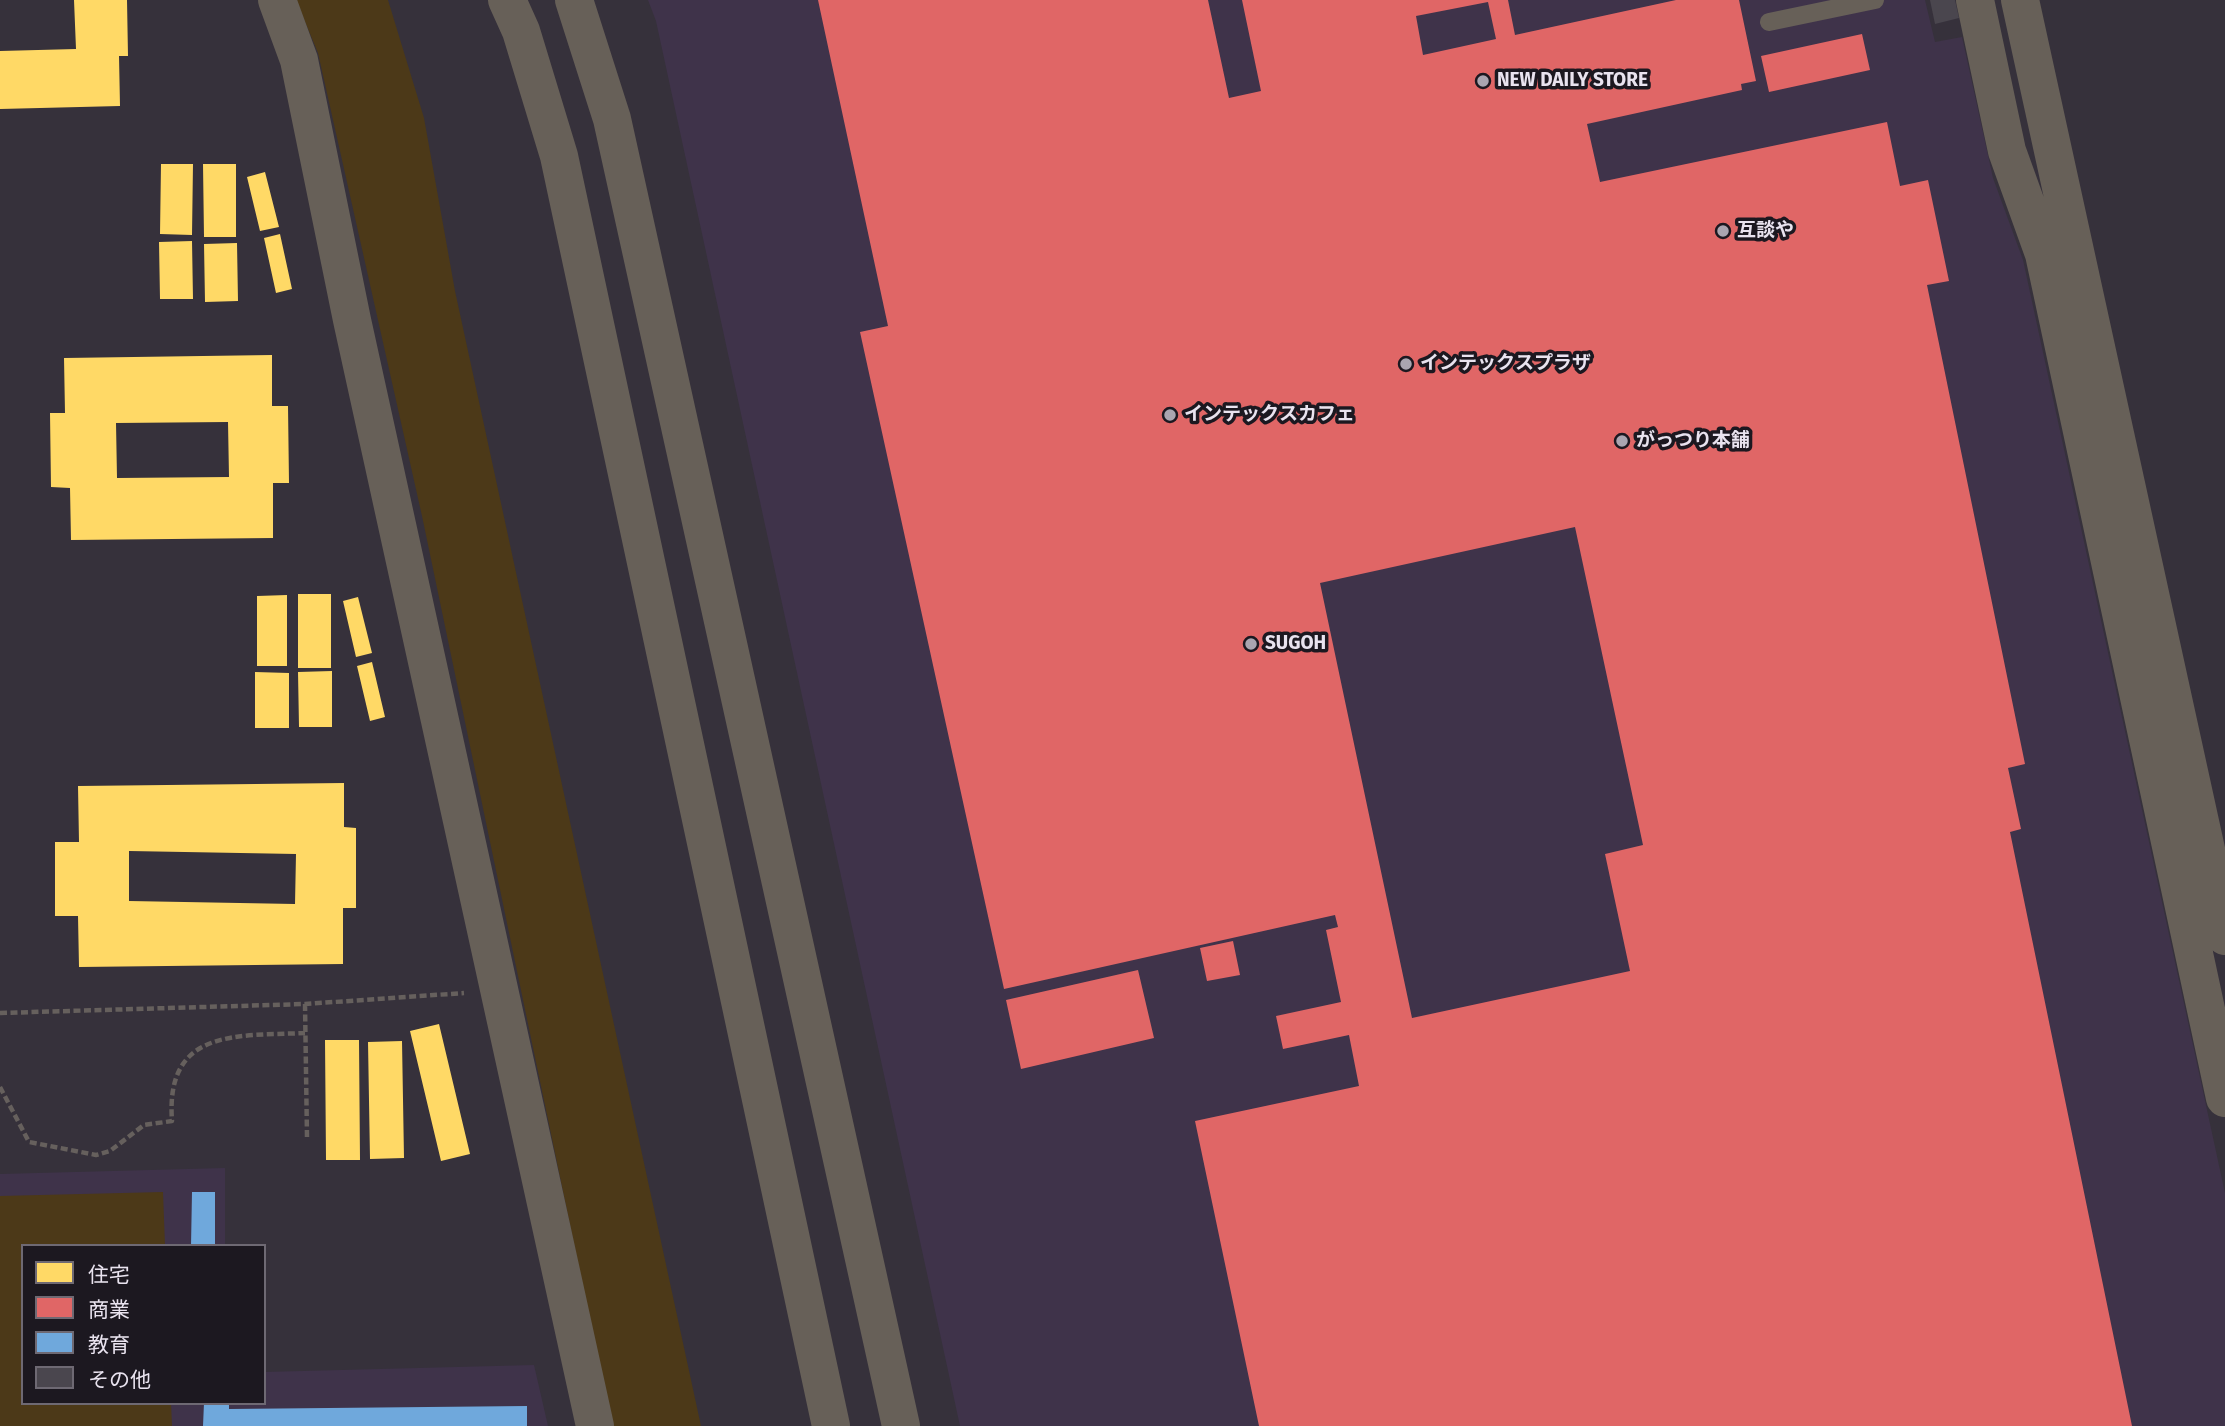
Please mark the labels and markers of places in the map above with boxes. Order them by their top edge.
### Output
place label: NEW DAILY STORE [1497,70,1648,92]
marker: NEW DAILY STORE [1475,73,1491,89]
place label: 互談や [1737,220,1794,242]
marker: 互談や [1715,223,1731,239]
place label: インテックスプラザ [1420,353,1591,375]
marker: インテックスプラザ [1398,356,1414,372]
place label: インテックスカフェ [1184,404,1355,426]
marker: インテックスカフェ [1162,407,1178,423]
place label: がっつり本舗 [1636,430,1750,452]
marker: がっつり本舗 [1614,433,1630,449]
place label: SUGOH [1265,633,1326,655]
marker: SUGOH [1243,636,1259,652]

